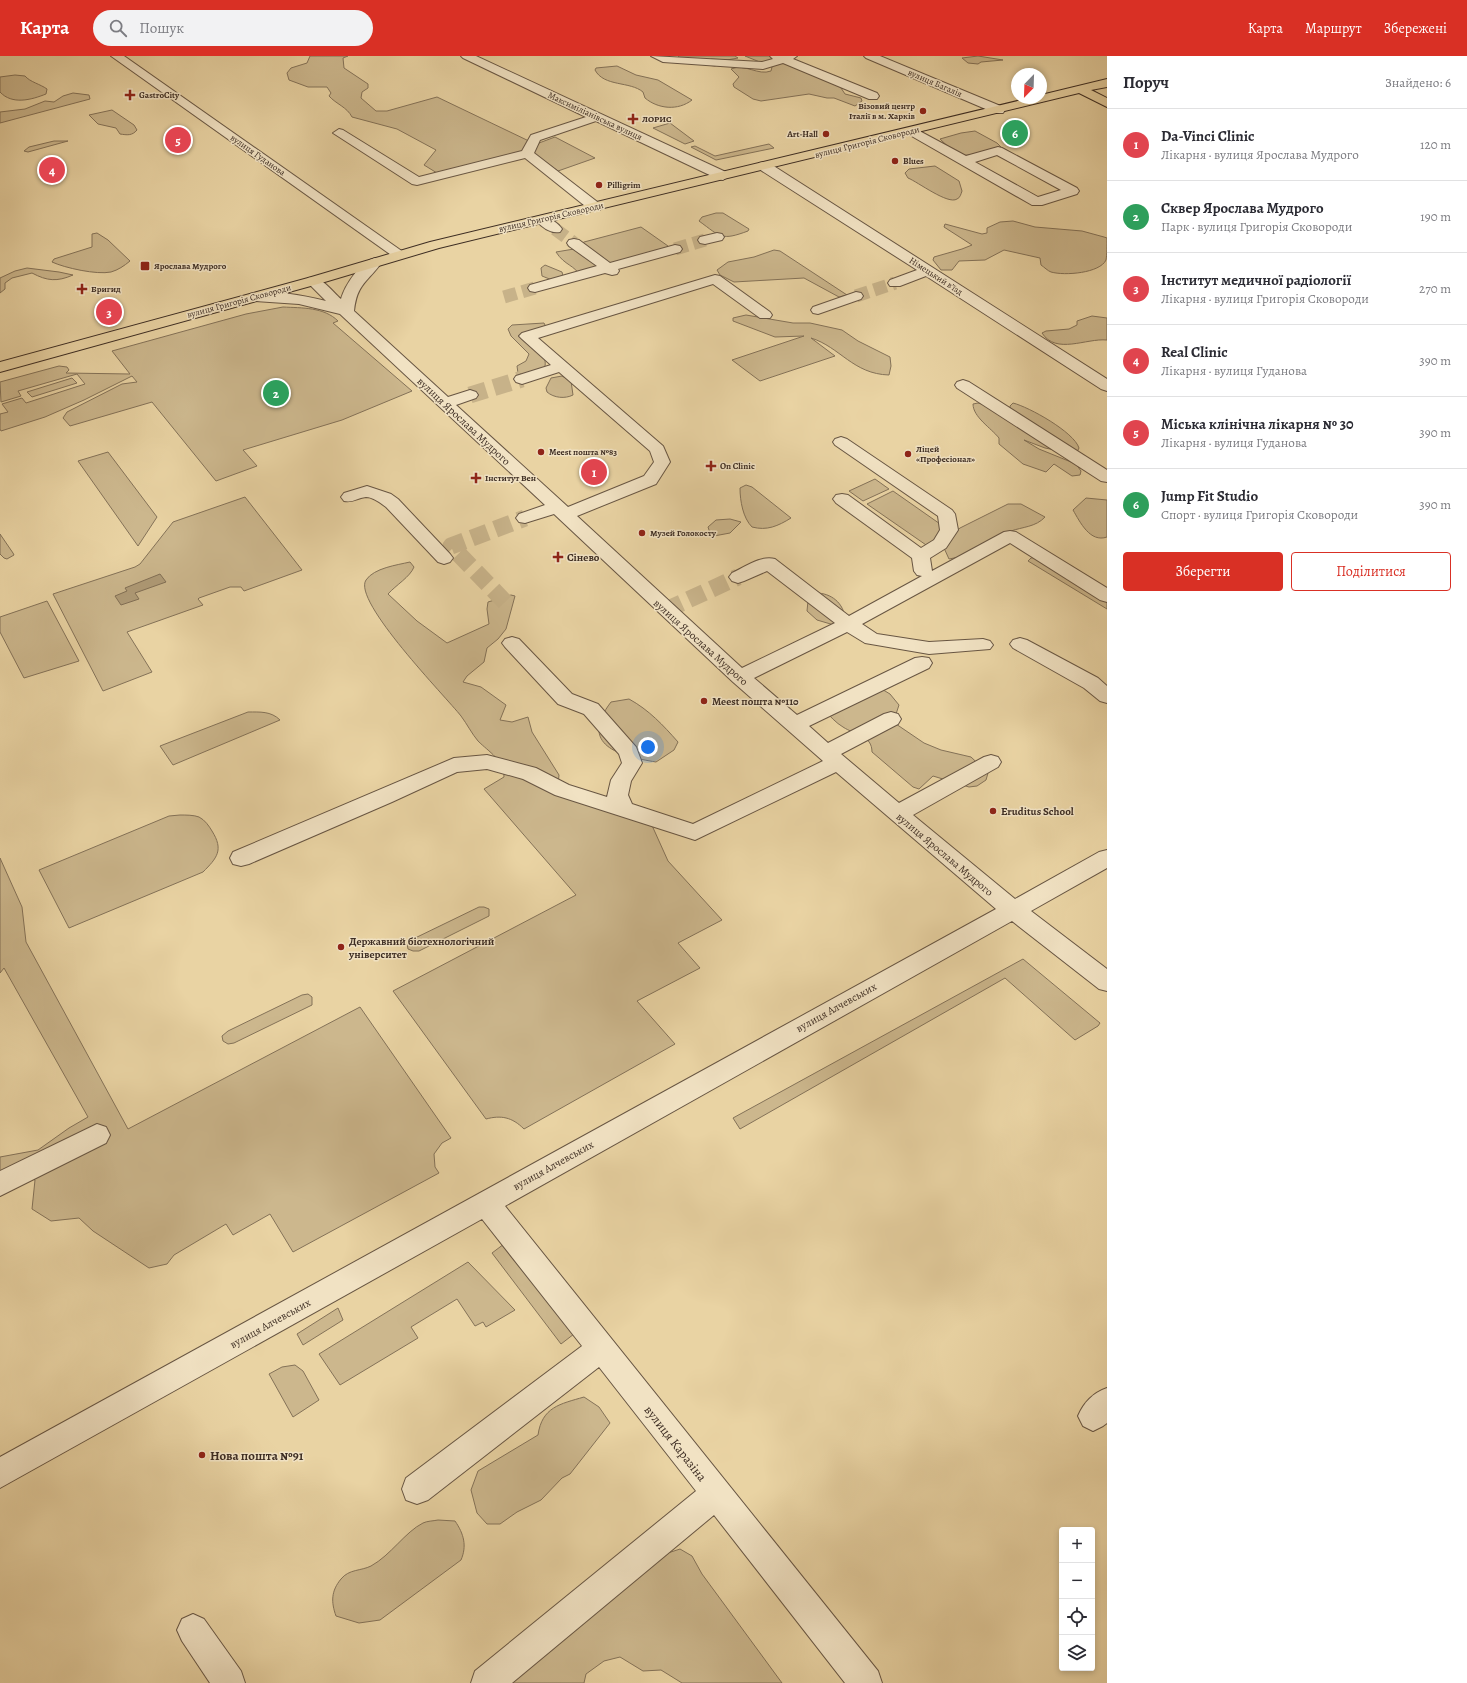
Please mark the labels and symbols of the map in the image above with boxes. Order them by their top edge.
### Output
street label: вулиця Багалія [906,66,964,100]
north arrow [1011,68,1047,104]
marker: GastroCity [124,89,136,101]
place label: GastroCity [139,89,180,101]
street label: Максиміліанівська вулиця [546,89,644,143]
place label: Візовий центр Італії в м. Харків [849,100,916,122]
marker: Візовий центр Італії в м. Харків [918,106,928,116]
marker: ЛОРИС [627,113,639,125]
place label: ЛОРИС [642,113,672,125]
pin: 6 [1002,118,1028,148]
street label: вулиця Григорія Сковороди [813,123,921,161]
pin: 5 [165,125,191,155]
place label: Art-Hall [786,128,819,140]
marker: Art-Hall [821,129,831,139]
street label: вулиця Гуданова [228,132,289,179]
pin: 4 [39,155,65,185]
place label: Blues [903,155,924,167]
marker: Blues [890,156,900,166]
place label: Pilligrim [607,179,641,191]
marker: Pilligrim [594,180,604,190]
street label: вулиця Григорія Сковороди [497,199,605,235]
street label: Німецький в’їзд [907,254,966,298]
marker: Ярослава Мудрого [139,260,151,272]
place label: Ярослава Мудрого [154,260,227,272]
street label: вулиця Григорія Сковороди [186,281,292,321]
marker: Бригид [76,283,88,295]
place label: Бригид [91,283,121,295]
pin: 3 [96,297,122,327]
street label: вулиця Ярослава Мудрого [414,374,514,469]
pin: 2 [263,378,289,408]
place label: Ліцей «Професіонал» [916,443,975,465]
place label: Meest пошта №83 [549,446,617,458]
marker: Meest пошта №83 [536,447,546,457]
marker: Ліцей «Професіонал» [903,449,913,459]
pin: 1 [581,457,607,487]
marker: On Clinic [705,460,717,472]
place label: On Clinic [720,460,755,472]
marker: Інститут Вен [470,472,482,484]
place label: Інститут Вен [485,472,536,484]
place label: Музей Голокосту [650,527,717,539]
marker: Музей Голокосту [637,528,647,538]
place label: Сінево [567,550,600,565]
marker: Сінево [552,551,564,563]
street label: вулиця Ярослава Мудрого [650,596,752,689]
place label: Meest пошта №110 [712,694,799,709]
marker: Meest пошта №110 [699,696,709,706]
your location [638,737,658,757]
place label: Eruditus School [1001,804,1074,819]
marker: Eruditus School [988,806,998,816]
street label: вулиця Ярослава Мудрого [893,809,997,900]
place label: Державний біотехнологічний університет [348,934,495,962]
marker: Державний біотехнологічний університет [336,942,346,952]
street label: вулиця Алчевських [793,979,880,1036]
street label: вулиця Алчевських [510,1137,597,1194]
street label: вулиця Алчевських [227,1295,314,1352]
street label: вулиця Каразіна [641,1402,711,1485]
place label: Нова пошта №91 [210,1447,304,1464]
marker: Нова пошта №91 [197,1450,207,1460]

